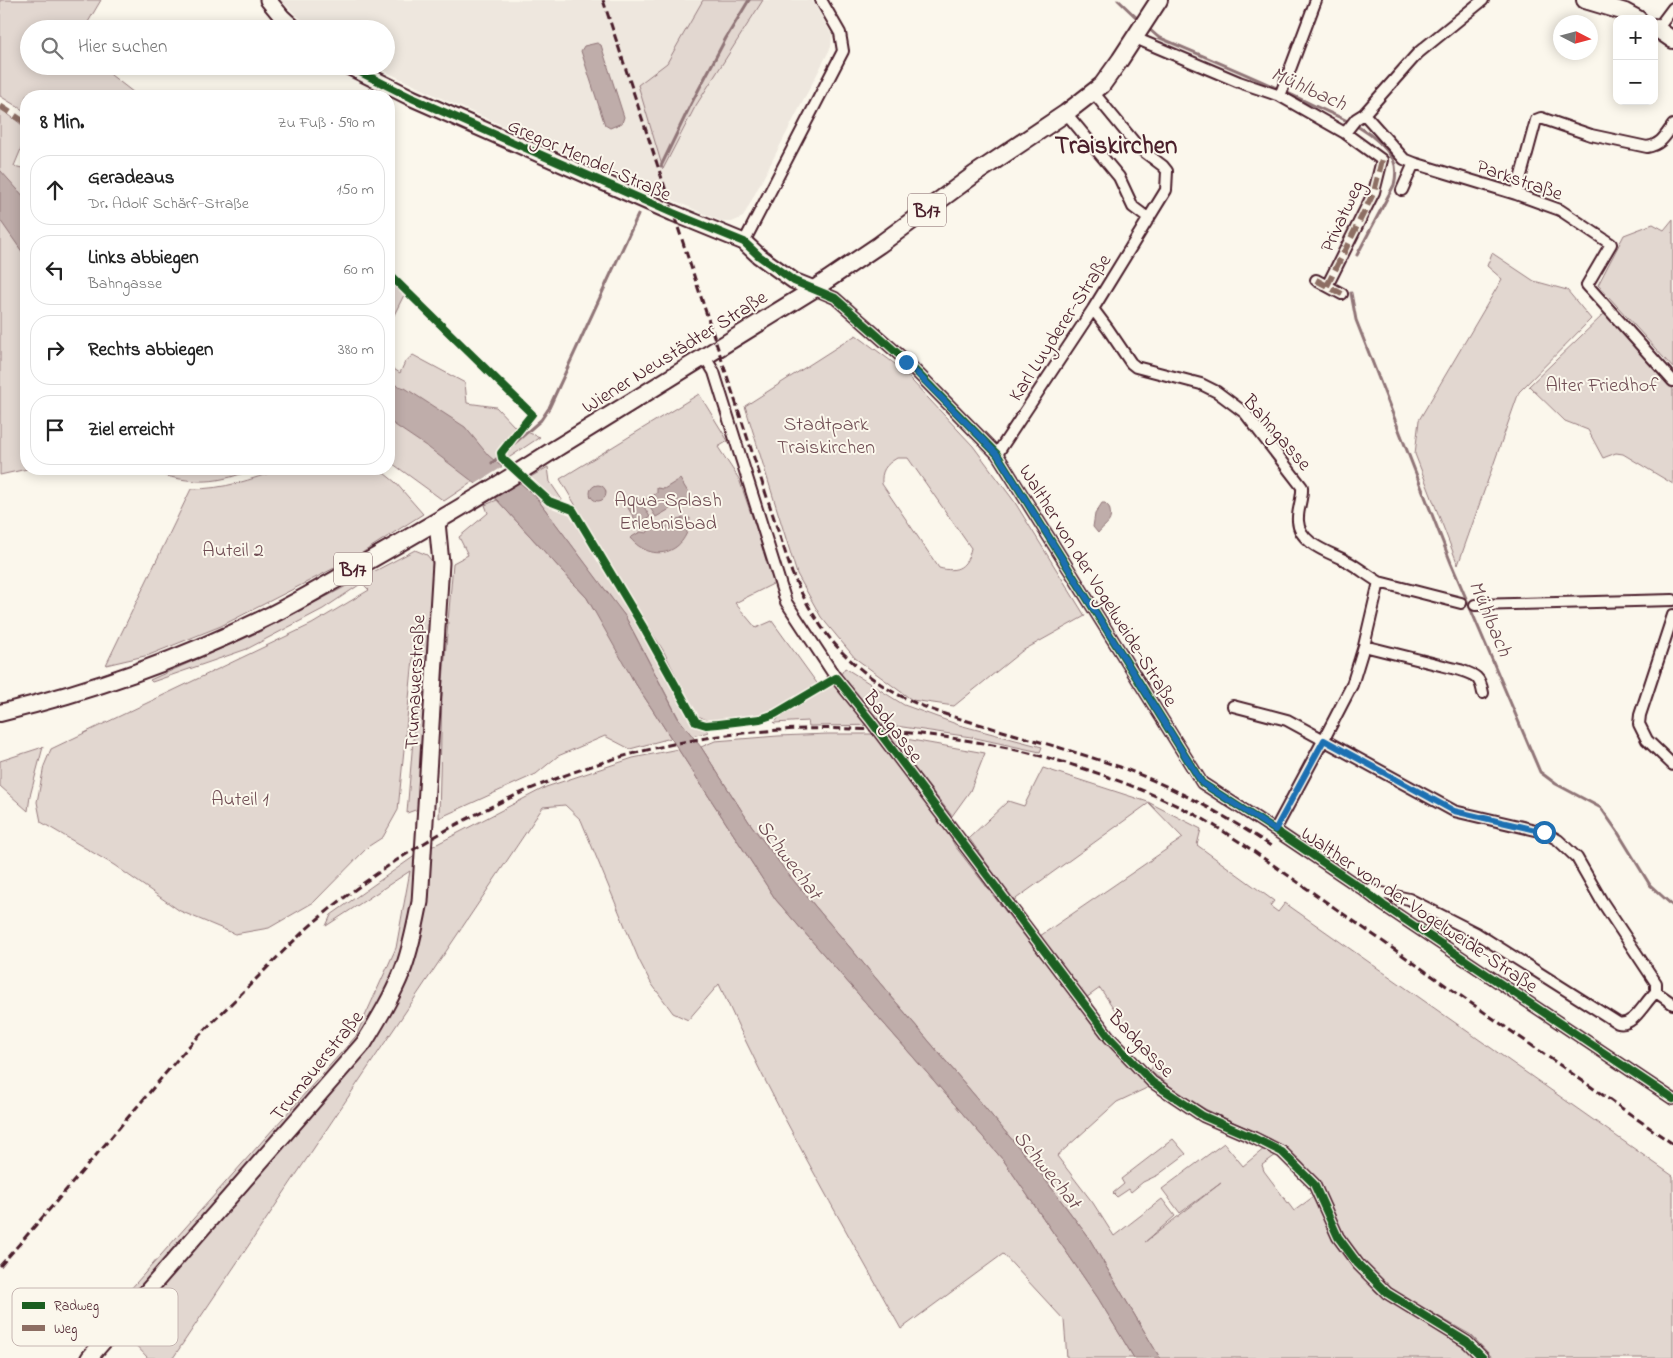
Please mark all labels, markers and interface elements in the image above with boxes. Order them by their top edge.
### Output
north arrow [1553,15,1598,60]
map controls [1613,15,1658,105]
button: + [1613,15,1658,60]
search box [20,20,395,75]
icon: search [38,34,66,62]
text: Hier suchen [78,34,167,61]
water label: Mühlbach [1266,60,1352,120]
button: − [1613,60,1658,105]
text: 8 Min. [40,108,84,138]
text: Zu Fuß · 590 m [277,111,375,135]
street label: Gregor Mendel-Straße [502,112,675,211]
district label: Traiskirchen [1055,129,1177,165]
street label: Parkstraße [1472,153,1566,210]
text: Geradeaus [88,165,175,192]
icon: ahead [41,176,69,204]
street label: Privatweg [1314,176,1373,258]
text: 150 m [336,178,374,202]
text: Dr. Adolf Schärf-Straße [88,192,249,216]
road number: B17 [908,194,946,226]
text: Links abbiegen [88,245,199,272]
street label: Karl Luyderer-Straße [1002,249,1120,408]
icon: left [41,256,69,284]
text: 60 m [344,258,374,282]
text: Bahngasse [88,272,162,296]
street label: Wiener Neustädter Straße [577,284,774,422]
icon: right [41,336,69,364]
text: Rechts abbiegen [88,337,213,364]
text: 380 m [338,338,374,362]
route end [895,351,918,374]
park label: Alter Friedhof [1545,372,1659,401]
street label: Bahngasse [1233,388,1318,479]
park label: Stadtpark Traiskirchen [777,411,875,463]
icon: arrive [41,416,69,444]
text: Ziel erreicht [88,417,175,444]
street label: Walther von der Vogelweide-Straße [1009,460,1184,714]
park label: Aqua-Splash Erlebnisbad [614,487,722,539]
park label: Auteil 2 [202,537,264,566]
road number: B17 [334,552,372,586]
water label: Mühlbach [1460,576,1519,662]
street label: Trumauerstraße [398,614,435,750]
street label: Badgasse [854,684,929,771]
park label: Auteil 1 [211,786,269,815]
water label: Schwechat [748,814,830,908]
street label: Walther von der Vogelweide-Straße [1293,821,1543,1002]
route start [1533,821,1556,844]
street label: Badgasse [1099,1004,1180,1086]
street label: Trumauerstraße [264,1005,372,1128]
water label: Schwechat [1005,1124,1089,1218]
legend [12,1288,178,1346]
text: Radweg [54,1296,99,1318]
text: Weg [54,1319,77,1341]

